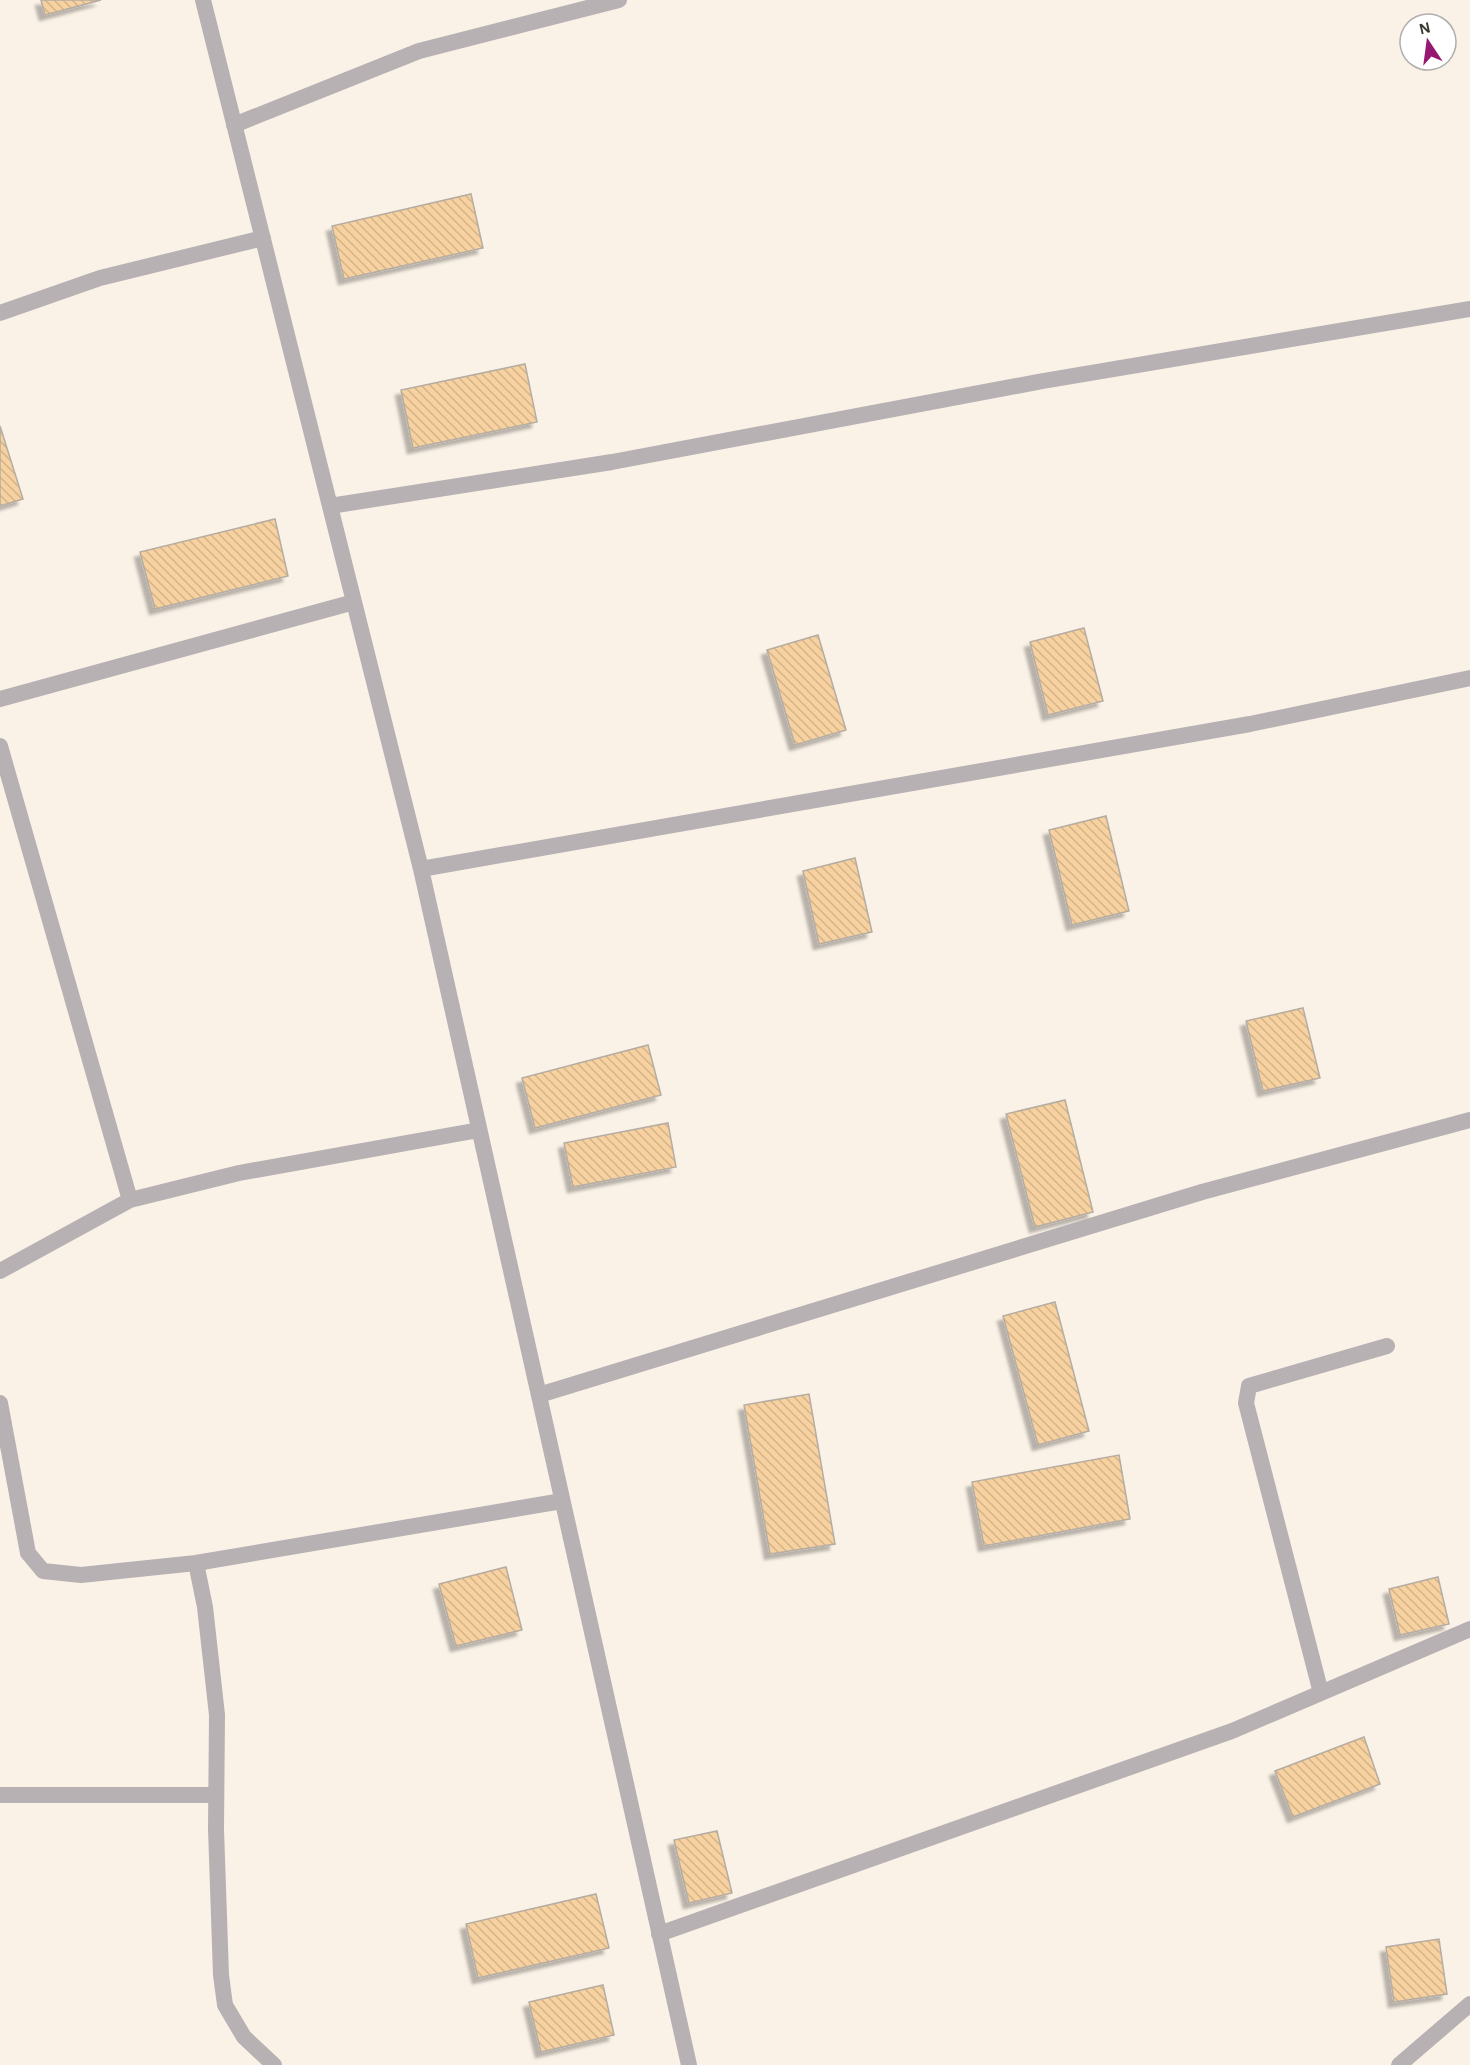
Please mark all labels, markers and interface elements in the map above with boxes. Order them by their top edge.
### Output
north arrow [1398,12,1458,72]
text: N [1418,19,1432,37]

